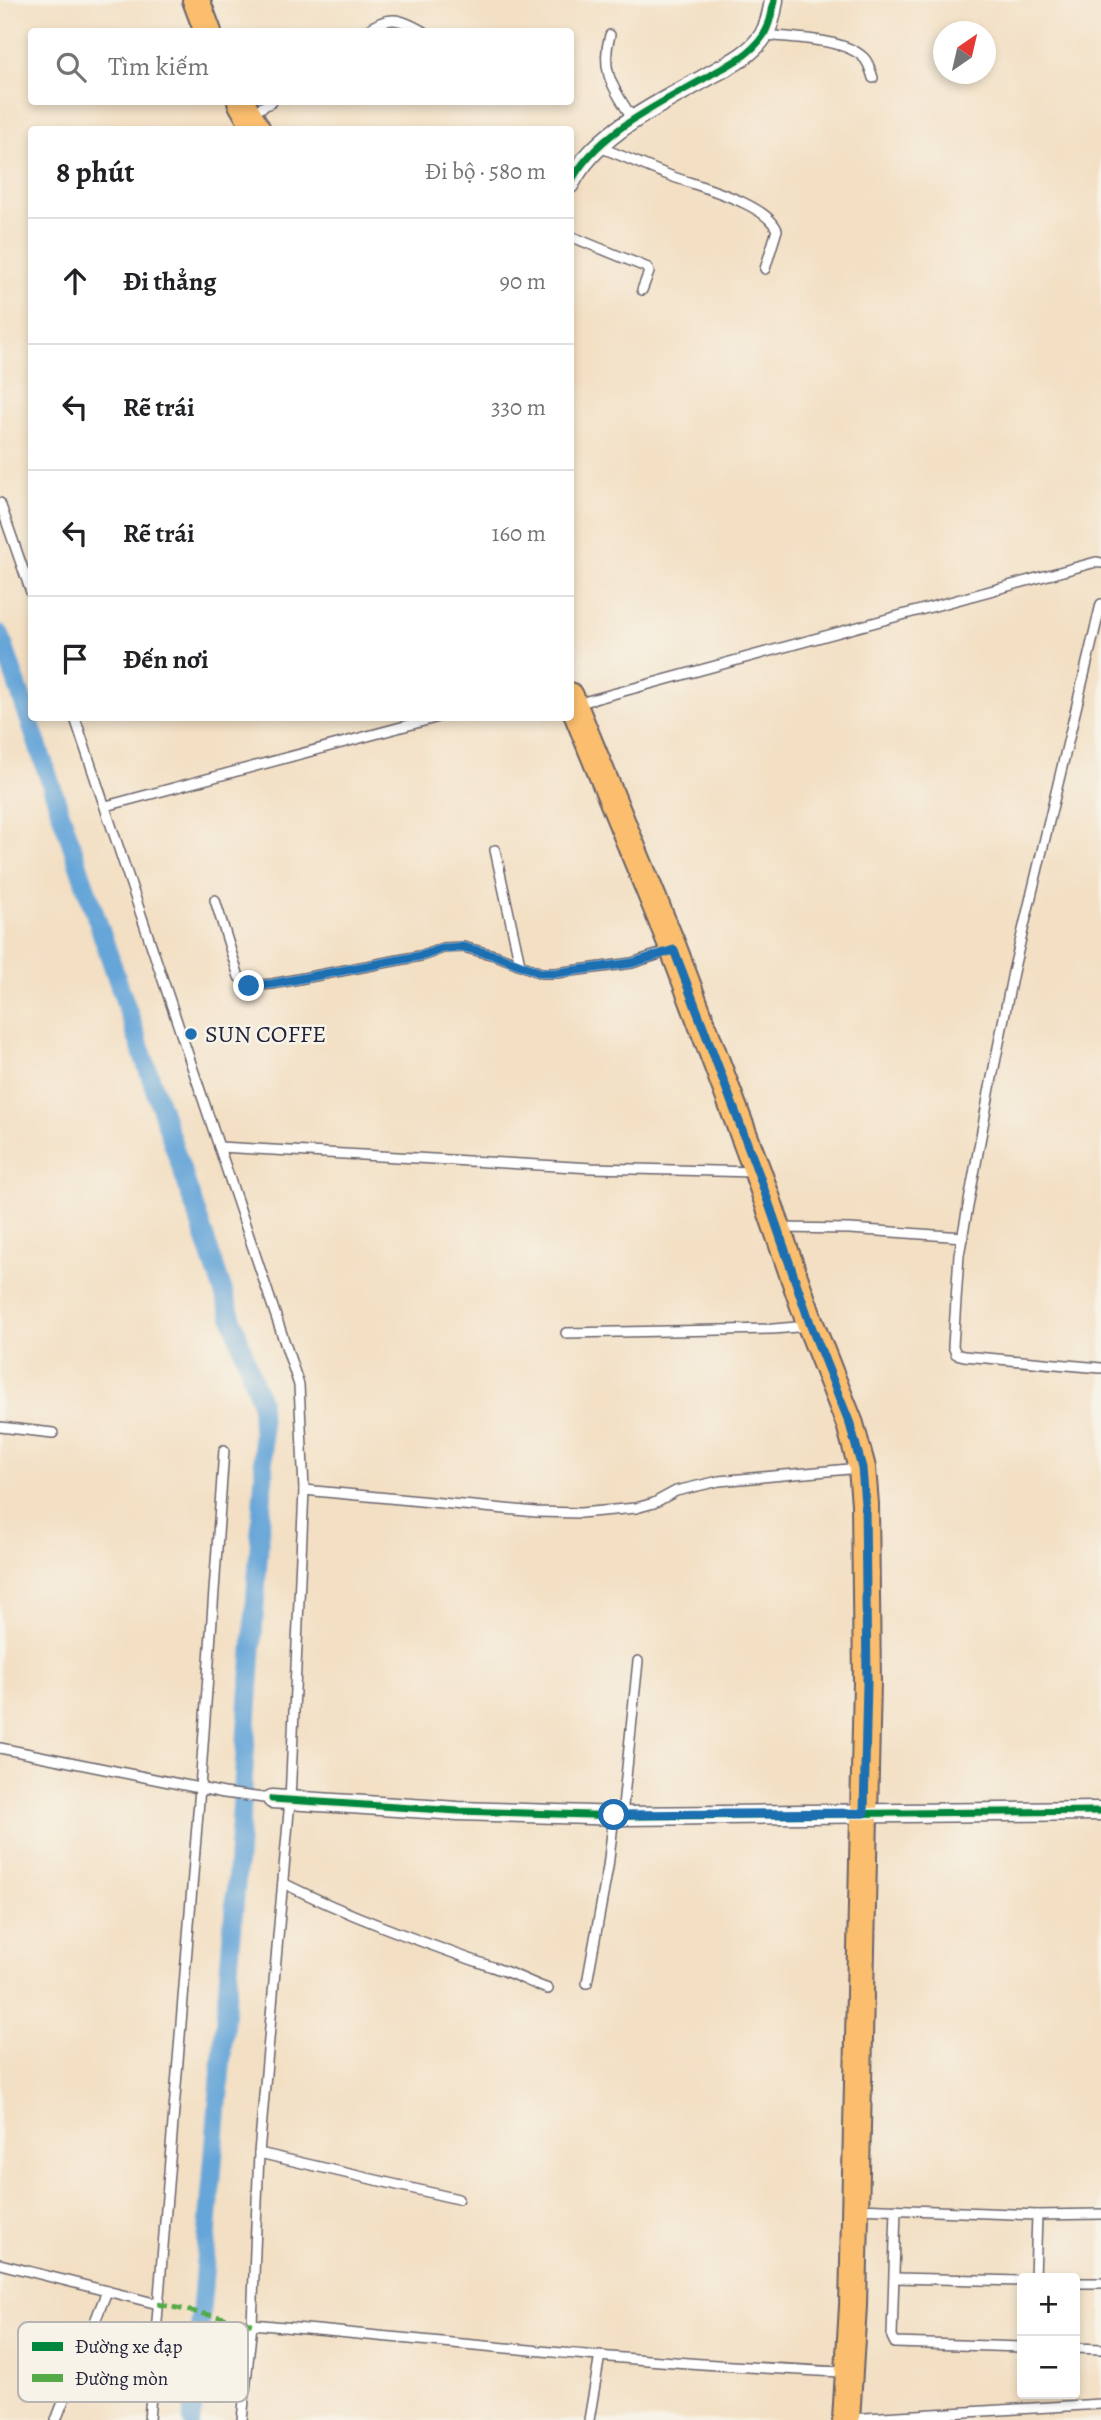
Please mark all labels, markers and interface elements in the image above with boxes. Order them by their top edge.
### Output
north arrow [933,21,996,84]
search box [28,28,574,105]
icon: search [52,48,90,86]
text: Tìm kiếm [108,49,209,84]
text: 8 phút [56,152,134,192]
text: Đi bộ · 580 m [425,156,546,187]
icon: ahead [56,262,94,300]
text: Đi thẳng [123,264,217,299]
text: 90 m [500,266,546,297]
icon: left [56,388,94,426]
text: Rẽ trái [123,390,195,425]
text: 330 m [491,392,546,423]
icon: left [56,514,94,552]
text: Rẽ trái [123,516,195,551]
text: 160 m [492,518,546,549]
icon: arrive [56,640,94,678]
text: Đến nơi [123,642,209,677]
route end [233,970,264,1001]
place label: SUN COFFE [205,1018,326,1050]
marker: SUN COFFE [183,1026,199,1042]
route start [598,1799,629,1830]
map controls [1017,2273,1080,2399]
button: + [1017,2273,1080,2336]
legend [18,2322,248,2402]
text: Đường xe đạp [75,2334,183,2360]
button: − [1017,2336,1080,2399]
text: Đường mòn [75,2366,168,2392]

